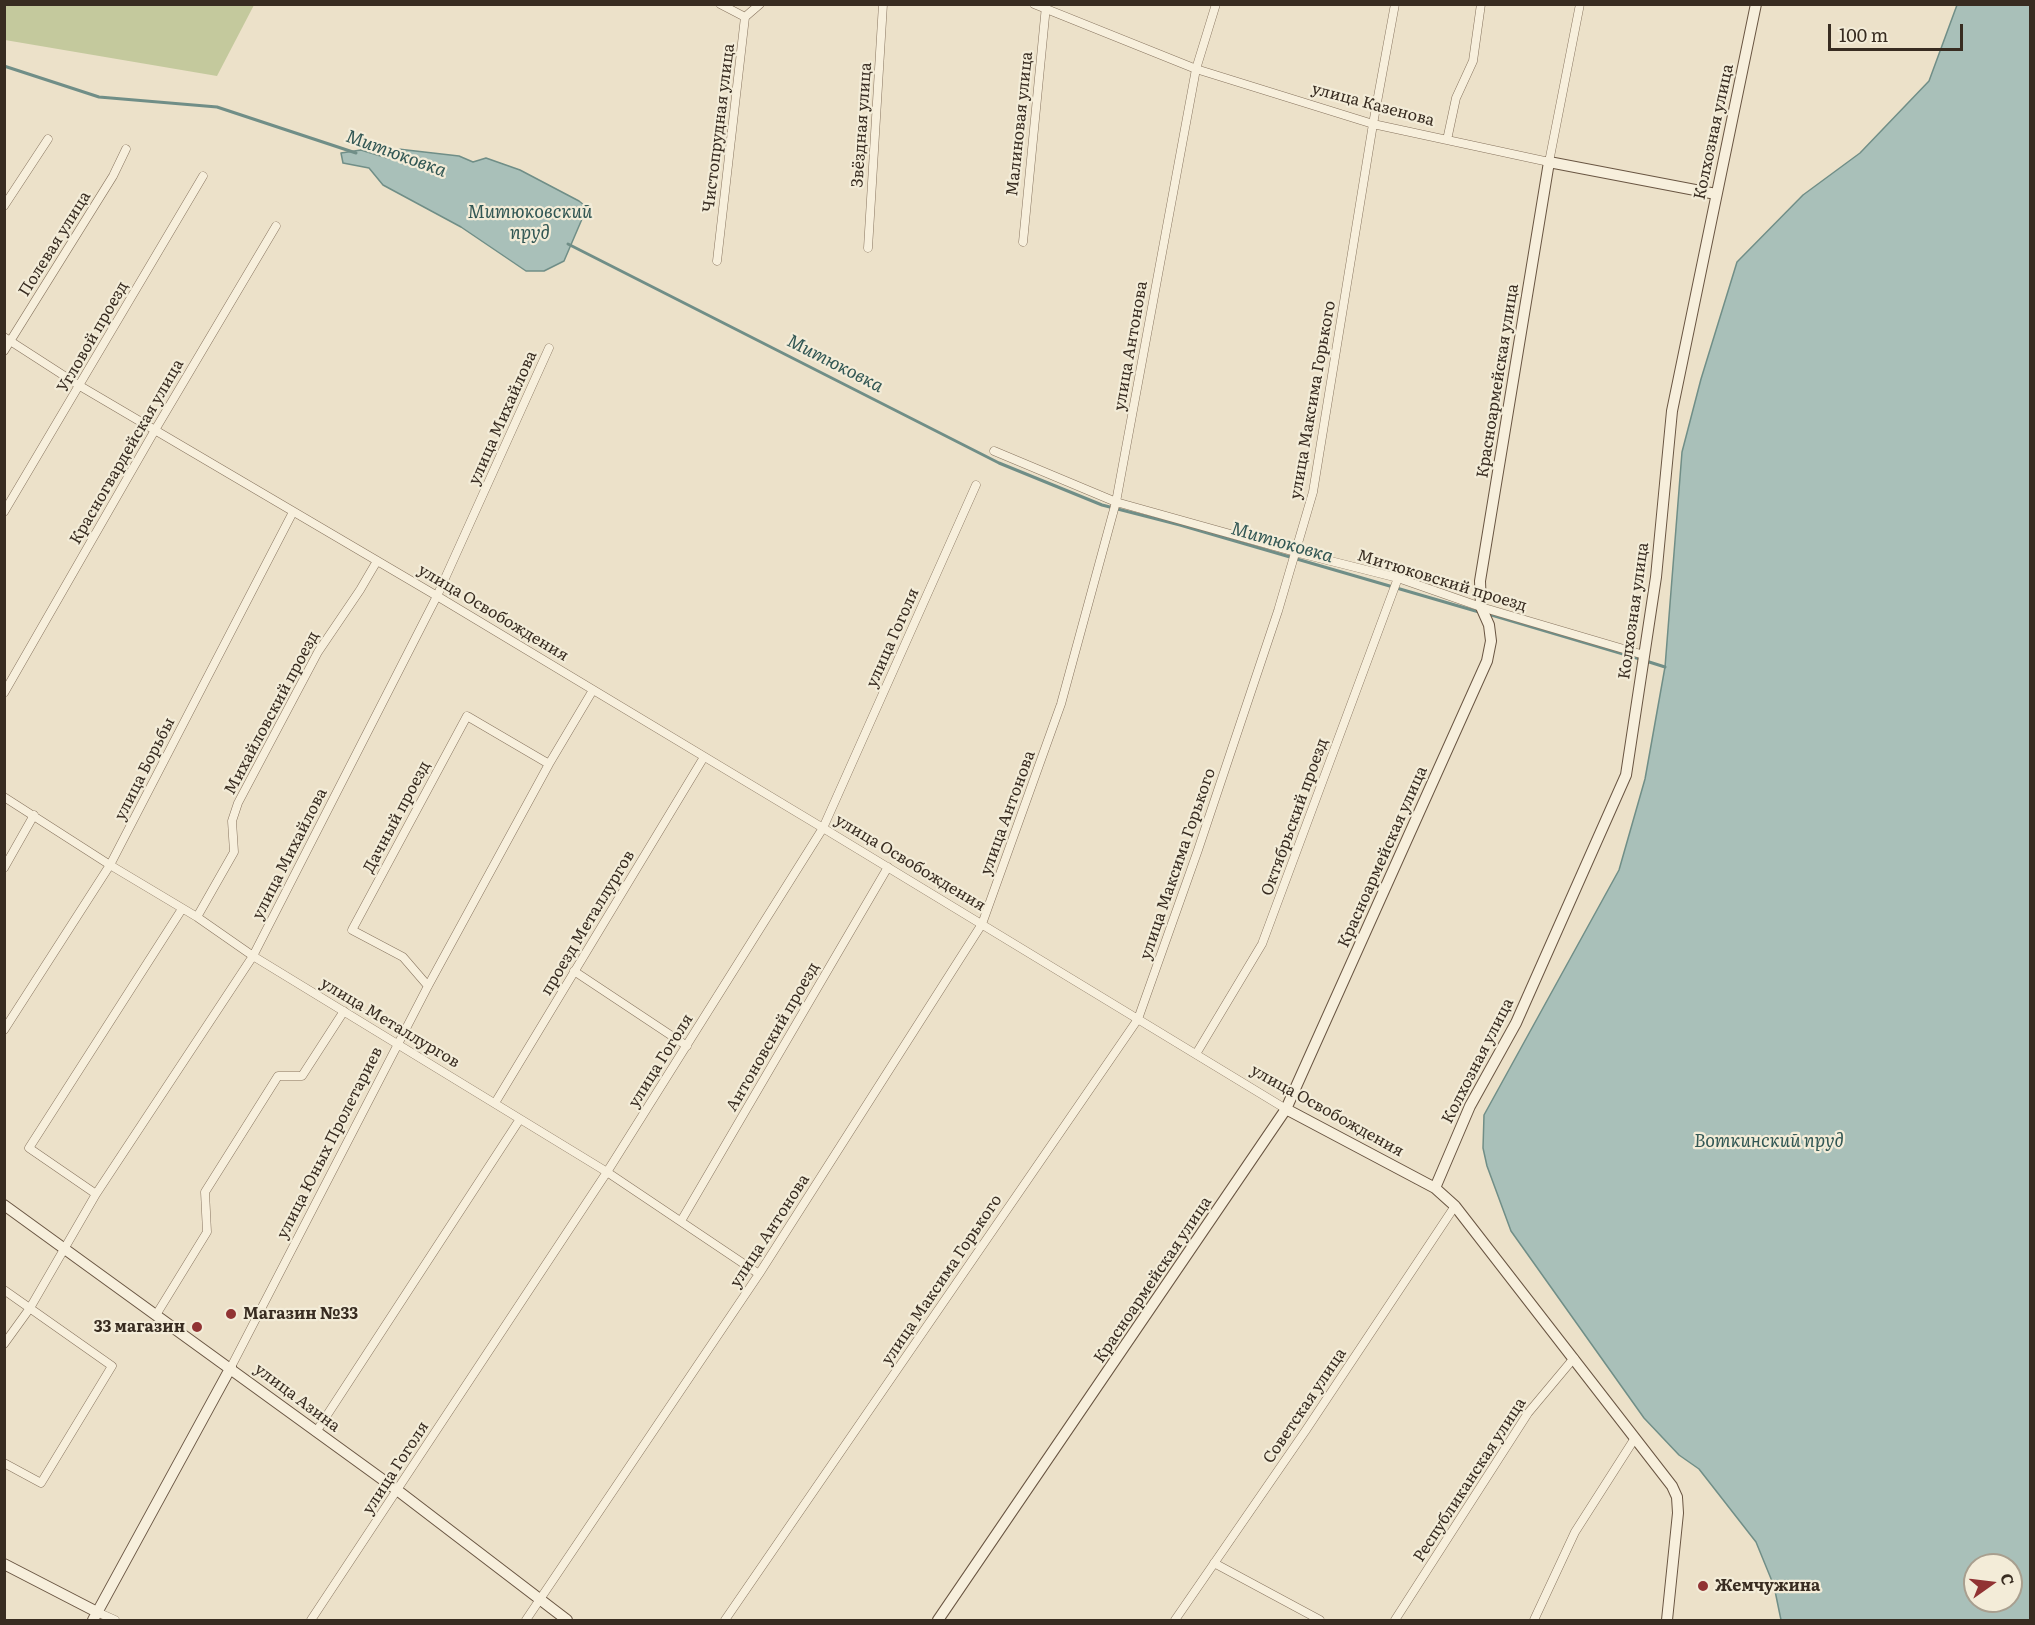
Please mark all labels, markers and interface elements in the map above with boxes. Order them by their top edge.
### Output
scale bar [1831,12,1966,50]
text: 100 m [1839,21,1888,48]
street label: Чистопрудная улица [699,42,739,214]
street label: Малиновая улица [1003,51,1037,197]
street label: Звёздная улица [848,62,876,188]
street label: Колхозная улица [1690,62,1738,202]
street label: улица Казенова [1309,79,1437,131]
water label: Митюковка [343,126,449,182]
street label: Полевая улица [15,188,95,300]
water label: Митюковский пруд [468,202,592,244]
street label: Угловой проезд [53,278,133,396]
street label: улица Антонова [1110,280,1152,412]
street label: Красноармейская улица [1473,282,1523,480]
street label: улица Максима Горького [1286,299,1340,501]
water label: Митюковка [783,331,887,397]
street label: улица Михайлова [465,348,541,488]
street label: Красногвардейская улица [66,356,188,548]
water label: Митюковка [1228,518,1336,568]
street label: Колхозная улица [1615,541,1653,681]
street label: Митюковский проезд [1355,546,1529,616]
street label: улица Освобождения [414,560,572,666]
street label: улица Гоголя [862,585,924,691]
street label: Михайловский проезд [221,628,323,798]
street label: улица Борьбы [111,714,179,824]
street label: Октябрьский проезд [1258,736,1332,898]
street label: улица Антонова [977,748,1039,878]
street label: Дачный проезд [359,758,435,876]
street label: Красноармейская улица [1334,763,1432,951]
street label: улица Максима Горького [1136,766,1220,962]
street label: улица Михайлова [249,785,331,923]
street label: улица Освобождения [831,810,989,916]
street label: проезд Металлургов [537,847,639,999]
street label: Антоновский проезд [722,959,824,1115]
street label: улица Металлургов [317,974,463,1072]
street label: Колхозная улица [1438,995,1518,1127]
street label: улица Гоголя [625,1011,697,1111]
street label: улица Юных Пролетариев [273,1044,387,1242]
street label: улица Освобождения [1247,1061,1407,1161]
water label: Воткинский пруд [1694,1131,1844,1153]
street label: улица Антонова [726,1171,814,1291]
street label: улица Максима Горького [878,1191,1006,1369]
street label: Красноармейская улица [1090,1193,1216,1367]
place label: Магазин №33 [243,1304,358,1324]
marker: Магазин №33 [224,1307,238,1321]
place label: 33 магазин [94,1317,185,1337]
marker: 33 магазин [190,1320,204,1334]
street label: Советская улица [1259,1345,1351,1467]
street label: улица Азина [250,1360,344,1436]
street label: Республиканская улица [1410,1394,1530,1566]
street label: улица Гоголя [359,1418,433,1518]
north arrow [1963,1553,2023,1613]
text: С [1996,1571,2022,1588]
place label: Жемчужина [1715,1576,1820,1596]
marker: Жемчужина [1696,1579,1710,1593]

